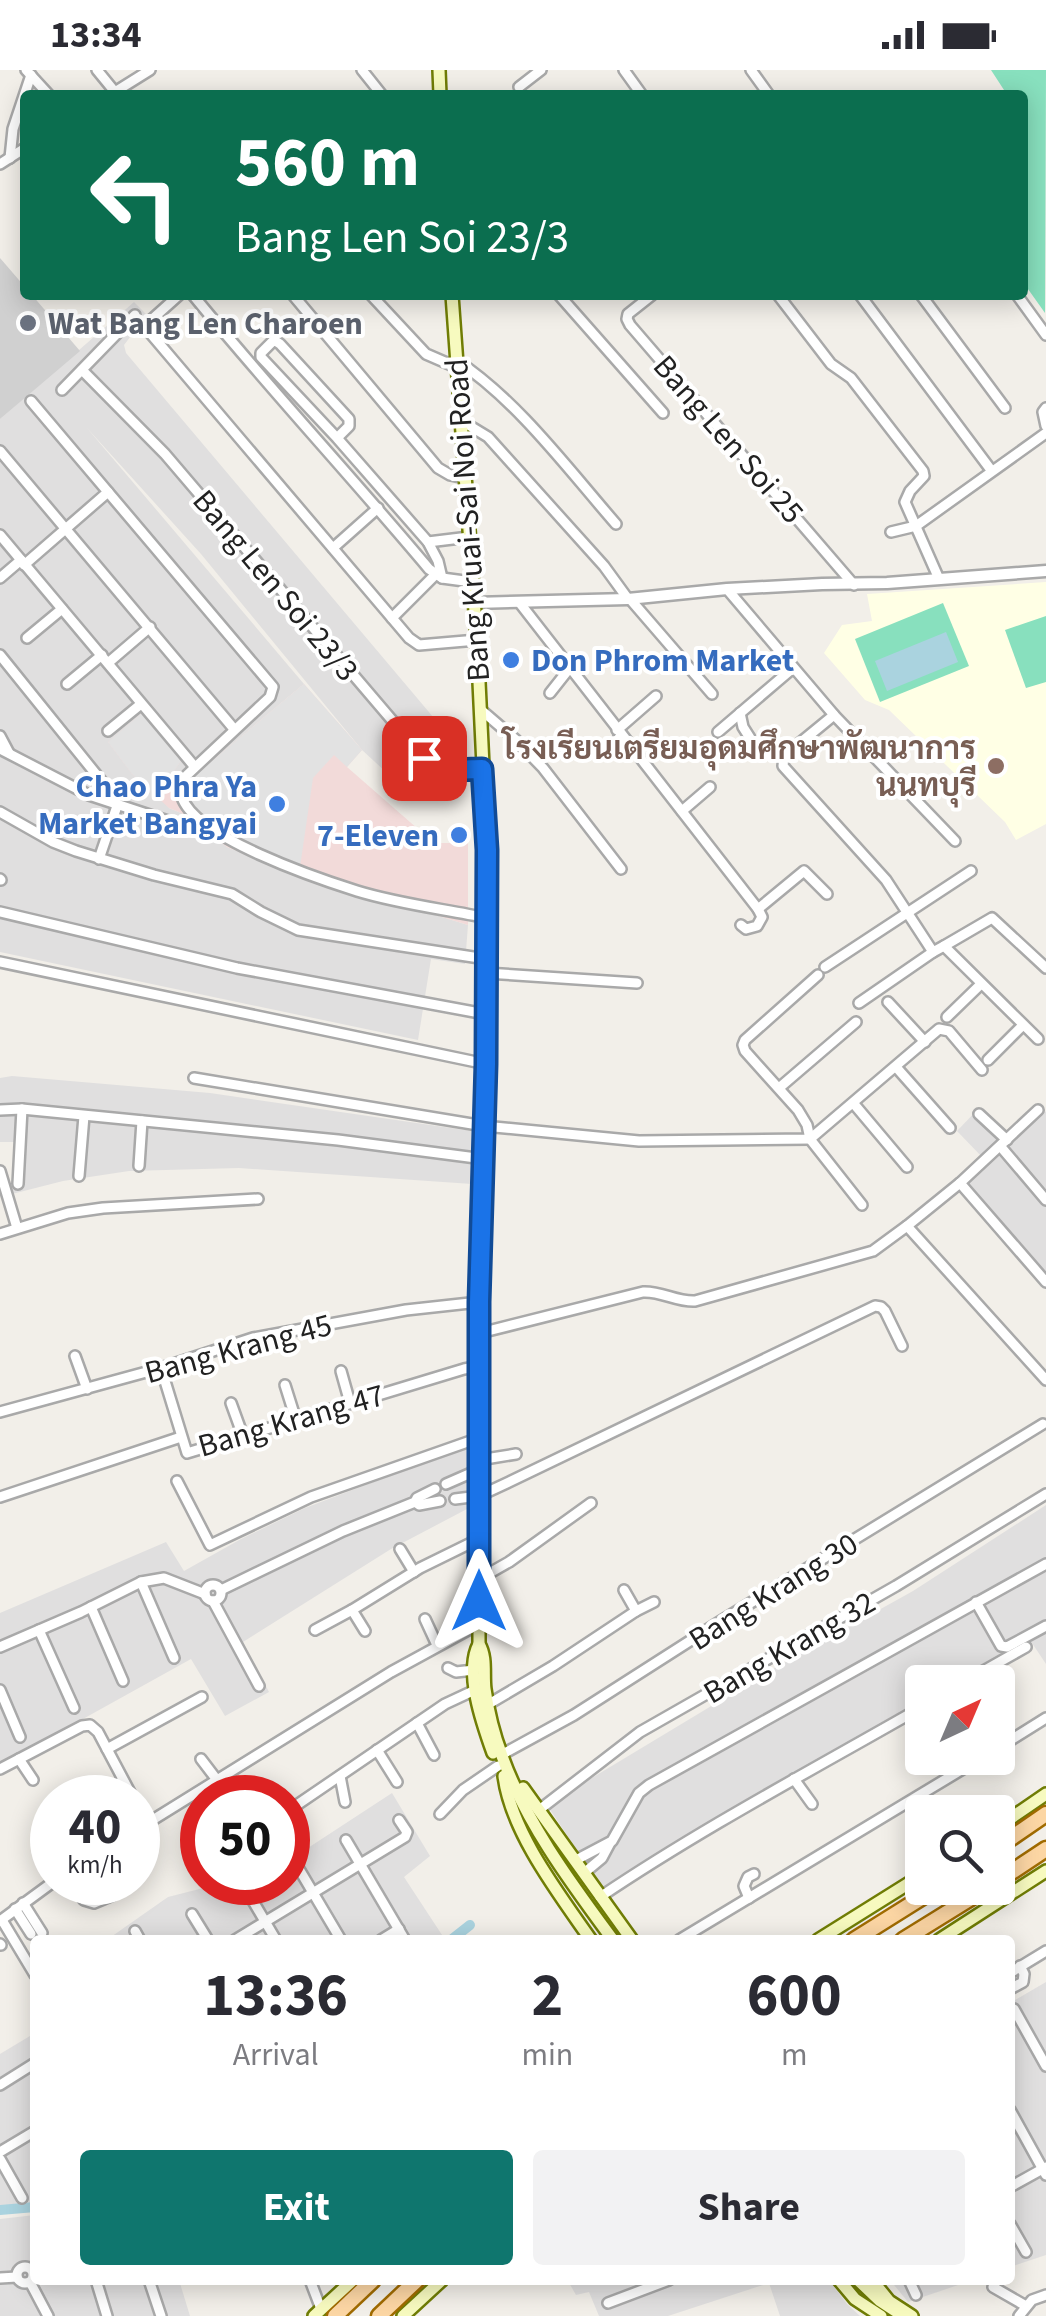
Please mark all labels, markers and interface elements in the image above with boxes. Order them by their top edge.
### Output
text: 13:34 [50,8,142,62]
text: 560 m [235,113,420,213]
icon: left [70,130,200,260]
text: Bang Len Soi 23/3 [235,206,569,270]
place label: Wat Bang Len Charoen [48,301,363,347]
marker: Wat Bang Len Charoen [17,312,39,334]
street label: Bang Len Soi 25 [642,345,815,534]
street label: Bang Kruai-Sai Noi Road [434,357,502,683]
street label: Bang Len Soi 23/3 [181,480,369,691]
place label: Don Phrom Market [531,638,794,684]
marker: Don Phrom Market [500,649,522,671]
pin [382,716,467,801]
place label: โรงเรียนเตรียมอุดมศึกษาพัฒนาการ นนทบุรี [501,726,976,809]
icon: arrive [397,731,452,786]
marker: โรงเรียนเตรียมอุดมศึกษาพัฒนาการ นนทบุรี [985,755,1007,777]
place label: Chao Phra Ya Market Bangyai [38,764,257,847]
marker: Chao Phra Ya Market Bangyai [266,793,288,815]
place label: 7-Eleven [317,813,439,859]
marker: 7-Eleven [448,824,470,846]
street label: Bang Krang 45 [140,1302,337,1396]
street label: Bang Krang 47 [193,1372,390,1470]
street label: Bang Krang 30 [680,1522,867,1662]
position arrow [427,1549,531,1653]
street label: Bang Krang 32 [695,1580,884,1716]
north arrow [905,1665,1015,1775]
map controls [905,1665,1015,1905]
speed limit sign: 50 [180,1775,310,1905]
text: 40 [69,1792,121,1863]
button: search [905,1795,1015,1905]
text: km/h [67,1847,123,1883]
text: 13:36 [203,1954,348,2039]
text: 2 [532,1954,563,2039]
text: 600 [747,1954,842,2039]
text: Arrival [233,2032,319,2078]
text: min [521,2032,573,2078]
text: m [781,2032,807,2078]
button: Exit [80,2150,513,2265]
button: Share [533,2150,965,2265]

